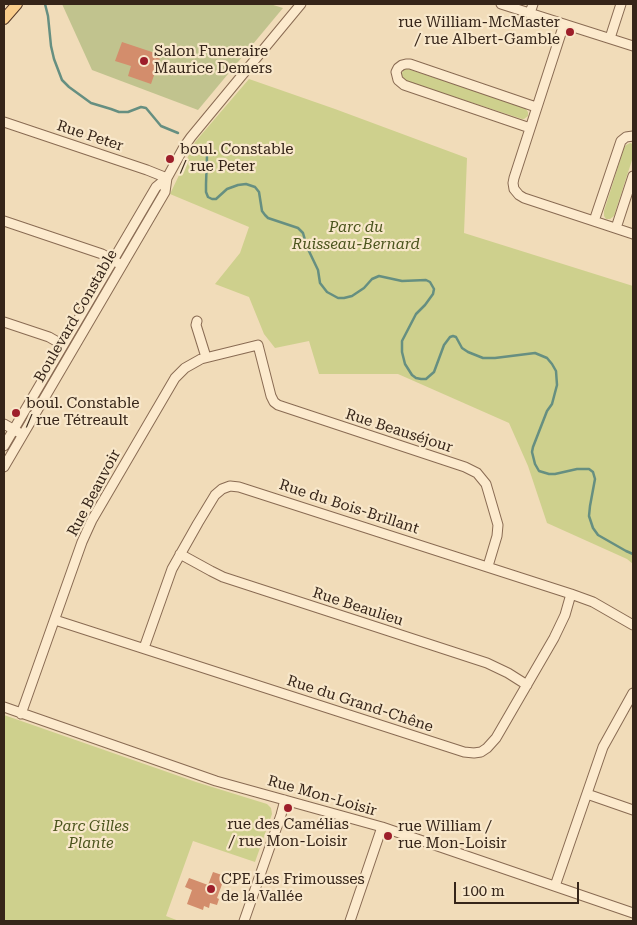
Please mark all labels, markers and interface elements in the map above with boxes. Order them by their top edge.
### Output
place label: rue William-McMaster / rue Albert-Gamble [398,14,560,49]
marker: rue William-McMaster / rue Albert-Gamble [564,26,576,38]
place label: Salon Funeraire Maurice Demers [154,43,272,78]
marker: Salon Funeraire Maurice Demers [138,55,150,67]
street label: Rue Peter [54,117,126,155]
place label: boul. Constable / rue Peter [180,141,294,176]
marker: boul. Constable / rue Peter [164,153,176,165]
park label: Parc du Ruisseau-Bernard [292,219,420,254]
street label: Boulevard Constable [31,246,121,386]
place label: boul. Constable / rue Tétreault [26,395,140,430]
street label: Rue Beauséjour [343,405,455,457]
marker: boul. Constable / rue Tétreault [10,407,22,419]
street label: Rue Beauvoir [64,447,124,539]
street label: Rue du Bois-Brillant [277,476,421,538]
street label: Rue Beaulieu [310,584,406,630]
street label: Rue du Grand-Chêne [285,672,435,736]
street label: Rue Mon-Loisir [265,772,379,820]
marker: rue des Camélias / rue Mon-Loisir [282,802,294,814]
place label: rue des Camélias / rue Mon-Loisir [227,816,349,851]
park label: Parc Gilles Plante [53,818,129,853]
place label: rue William / rue Mon-Loisir [398,818,507,853]
marker: rue William / rue Mon-Loisir [382,830,394,842]
place label: CPE Les Frimousses de la Vallée [221,871,365,906]
scale bar [457,872,582,904]
text: 100 m [462,882,505,900]
marker: CPE Les Frimousses de la Vallée [205,883,217,895]

